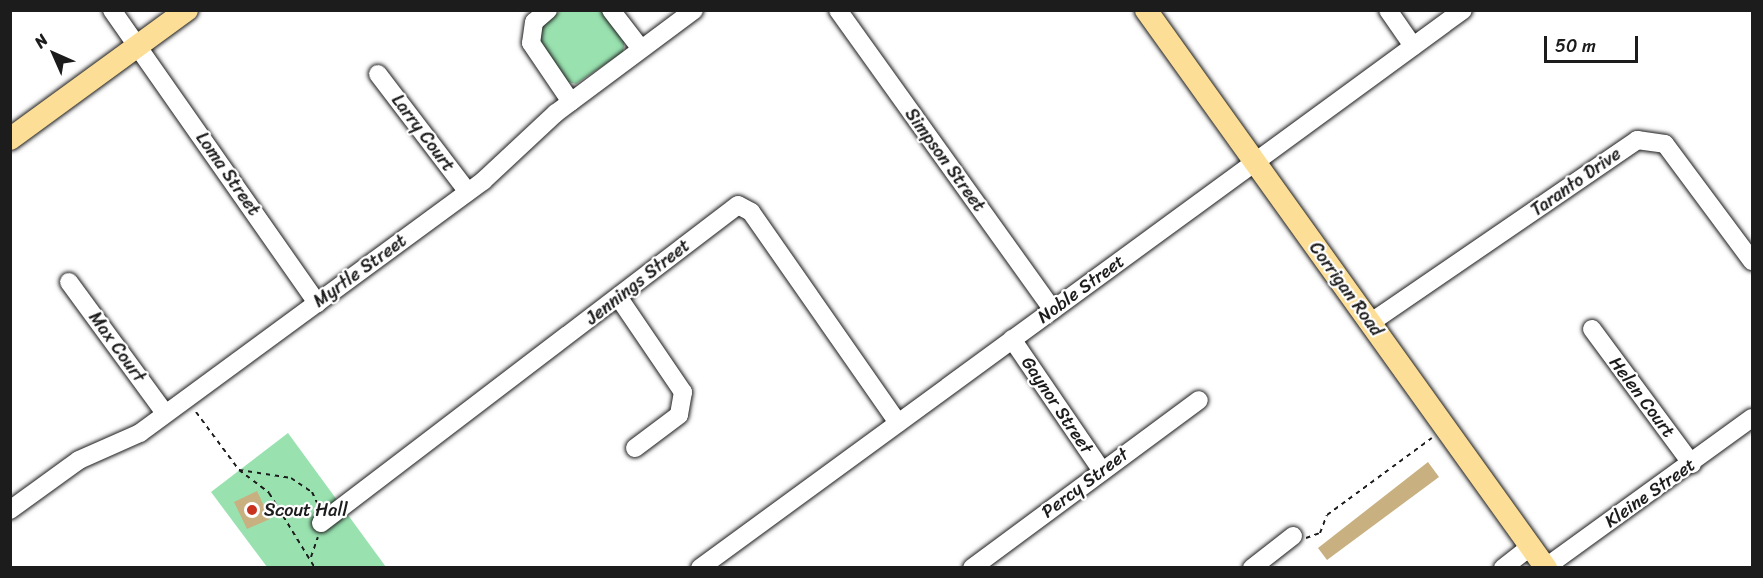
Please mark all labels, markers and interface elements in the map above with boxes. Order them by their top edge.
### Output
north arrow [24,24,84,84]
scale bar [1547,24,1642,62]
text: N [27,27,55,55]
text: 50 m [1555,30,1596,62]
street label: Larry Court [387,90,459,176]
street label: Simpson Street [900,104,990,216]
street label: Loma Street [191,128,265,220]
street label: Taranto Drive [1527,143,1625,221]
street label: Myrtle Street [309,230,411,312]
street label: Jennings Street [582,235,694,329]
street label: Corrigan Road [1305,238,1387,340]
street label: Noble Street [1033,250,1129,328]
street label: Max Court [84,307,150,387]
street label: Gaynor Street [1017,352,1097,458]
street label: Helen Court [1604,352,1680,442]
street label: Percy Street [1037,443,1133,523]
street label: Kleine Street [1601,454,1699,532]
place label: Scout Hall [264,499,348,521]
marker: Scout Hall [245,503,259,517]

